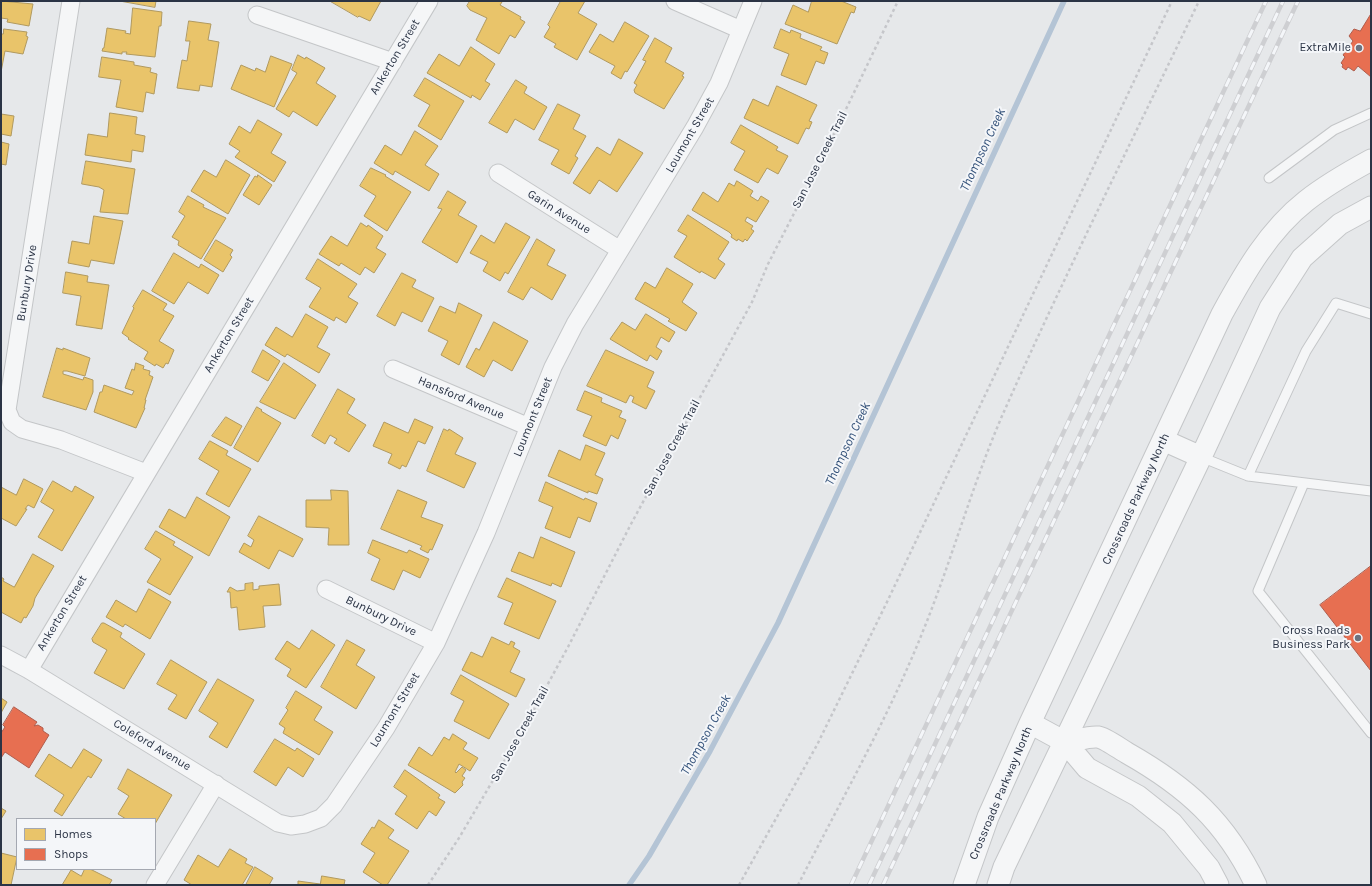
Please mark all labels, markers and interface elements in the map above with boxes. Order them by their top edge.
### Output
street label: Ankerton Street [367,17,423,97]
place label: ExtraMile [1299,41,1351,55]
marker: ExtraMile [1354,43,1364,53]
street label: Loumont Street [663,95,717,175]
water label: Thompson Creek [957,106,1009,194]
street label: San Jose Creek Trail [789,109,851,211]
street label: Garin Avenue [525,187,593,237]
street label: Bunbury Drive [14,244,40,322]
street label: Ankerton Street [201,295,257,375]
street label: Hansford Avenue [416,373,506,423]
street label: Loumont Street [510,375,556,459]
street label: San Jose Creek Trail [640,397,704,499]
water label: Thompson Creek [822,400,874,488]
street label: Crossroads Parkway North [1099,431,1173,567]
street label: Ankerton Street [34,573,90,653]
street label: Bunbury Drive [343,593,419,639]
place label: Cross Roads Business Park [1272,624,1350,652]
marker: Cross Roads Business Park [1353,633,1363,643]
street label: Loumont Street [367,670,423,750]
street label: San Jose Creek Trail [488,684,552,784]
water label: Thompson Creek [677,692,735,778]
street label: Coleford Avenue [111,716,193,774]
street label: Crossroads Parkway North [966,724,1036,862]
legend [16,818,156,870]
text: Homes [54,827,92,841]
text: Shops [54,847,88,861]

